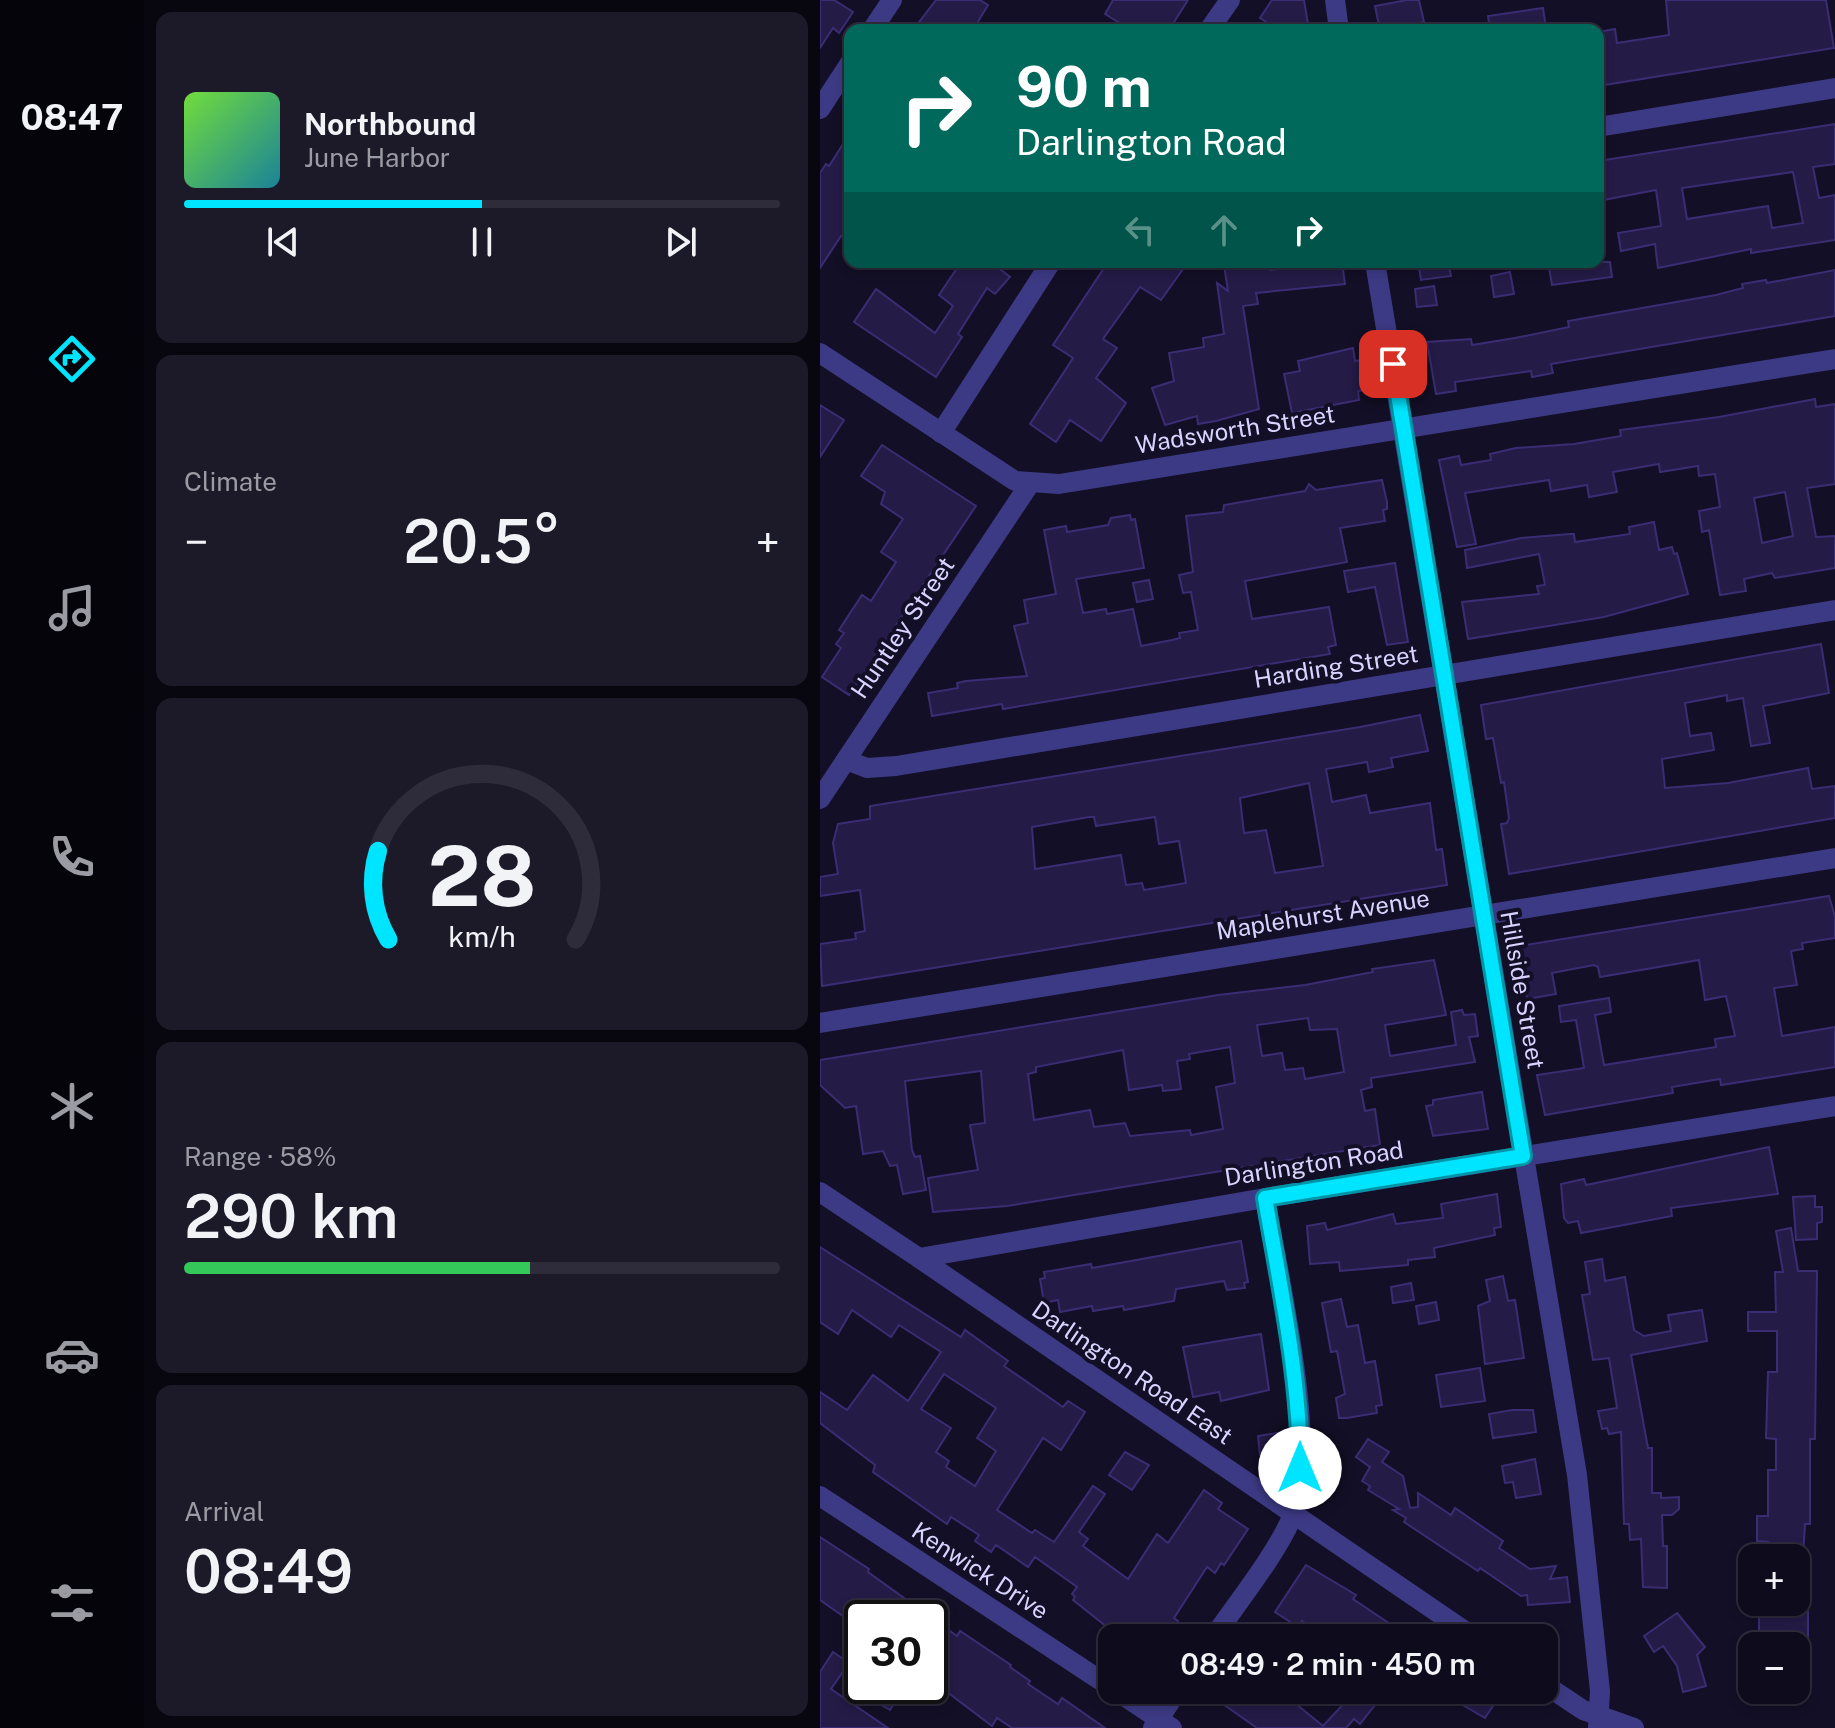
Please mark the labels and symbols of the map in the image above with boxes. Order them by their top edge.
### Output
pin [1359,330,1427,398]
street label: Wadsworth Street [1133,399,1337,459]
street label: Huntley Street [845,552,960,703]
street label: Harding Street [1252,639,1420,693]
street label: Maplehurst Avenue [1214,883,1432,945]
street label: Hillside Street [1495,909,1551,1071]
street label: Darlington Road [1222,1135,1405,1191]
street label: Darlington Road East [1027,1295,1238,1450]
position arrow [1258,1426,1342,1510]
street label: Kenwick Drive [907,1516,1054,1625]
speed limit sign: 30 [844,1600,948,1704]

